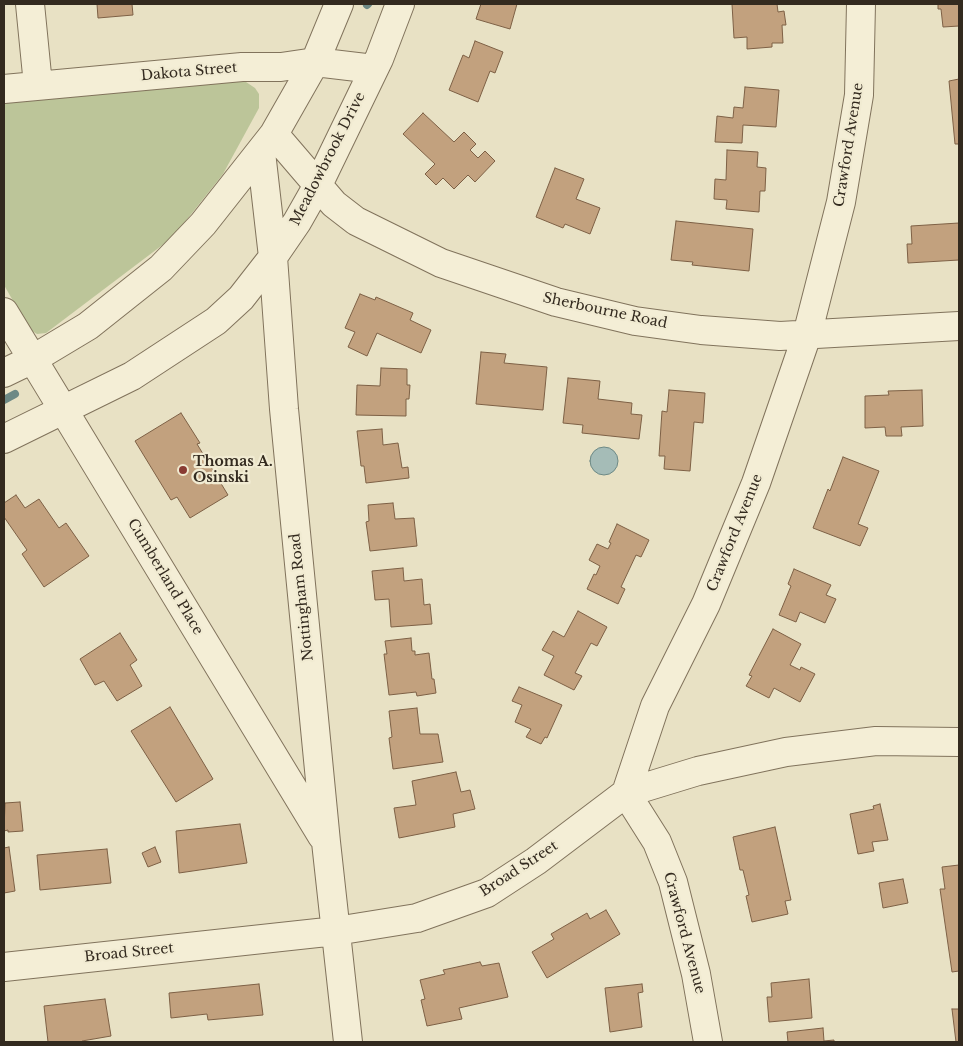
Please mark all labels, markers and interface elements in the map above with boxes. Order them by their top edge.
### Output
street label: Dakota Street [140,59,238,85]
street label: Crawford Avenue [831,82,867,208]
street label: Meadowbrook Drive [287,89,369,229]
street label: Sherbourne Road [541,290,669,332]
place label: Thomas A. Osinski [193,454,273,487]
marker: Thomas A. Osinski [177,464,189,476]
street label: Crawford Avenue [704,472,766,594]
street label: Cumberland Place [124,516,206,638]
street label: Nottingham Road [287,532,317,662]
street label: Broad Street [477,838,561,900]
street label: Crawford Avenue [660,870,708,996]
street label: Broad Street [83,940,175,966]

